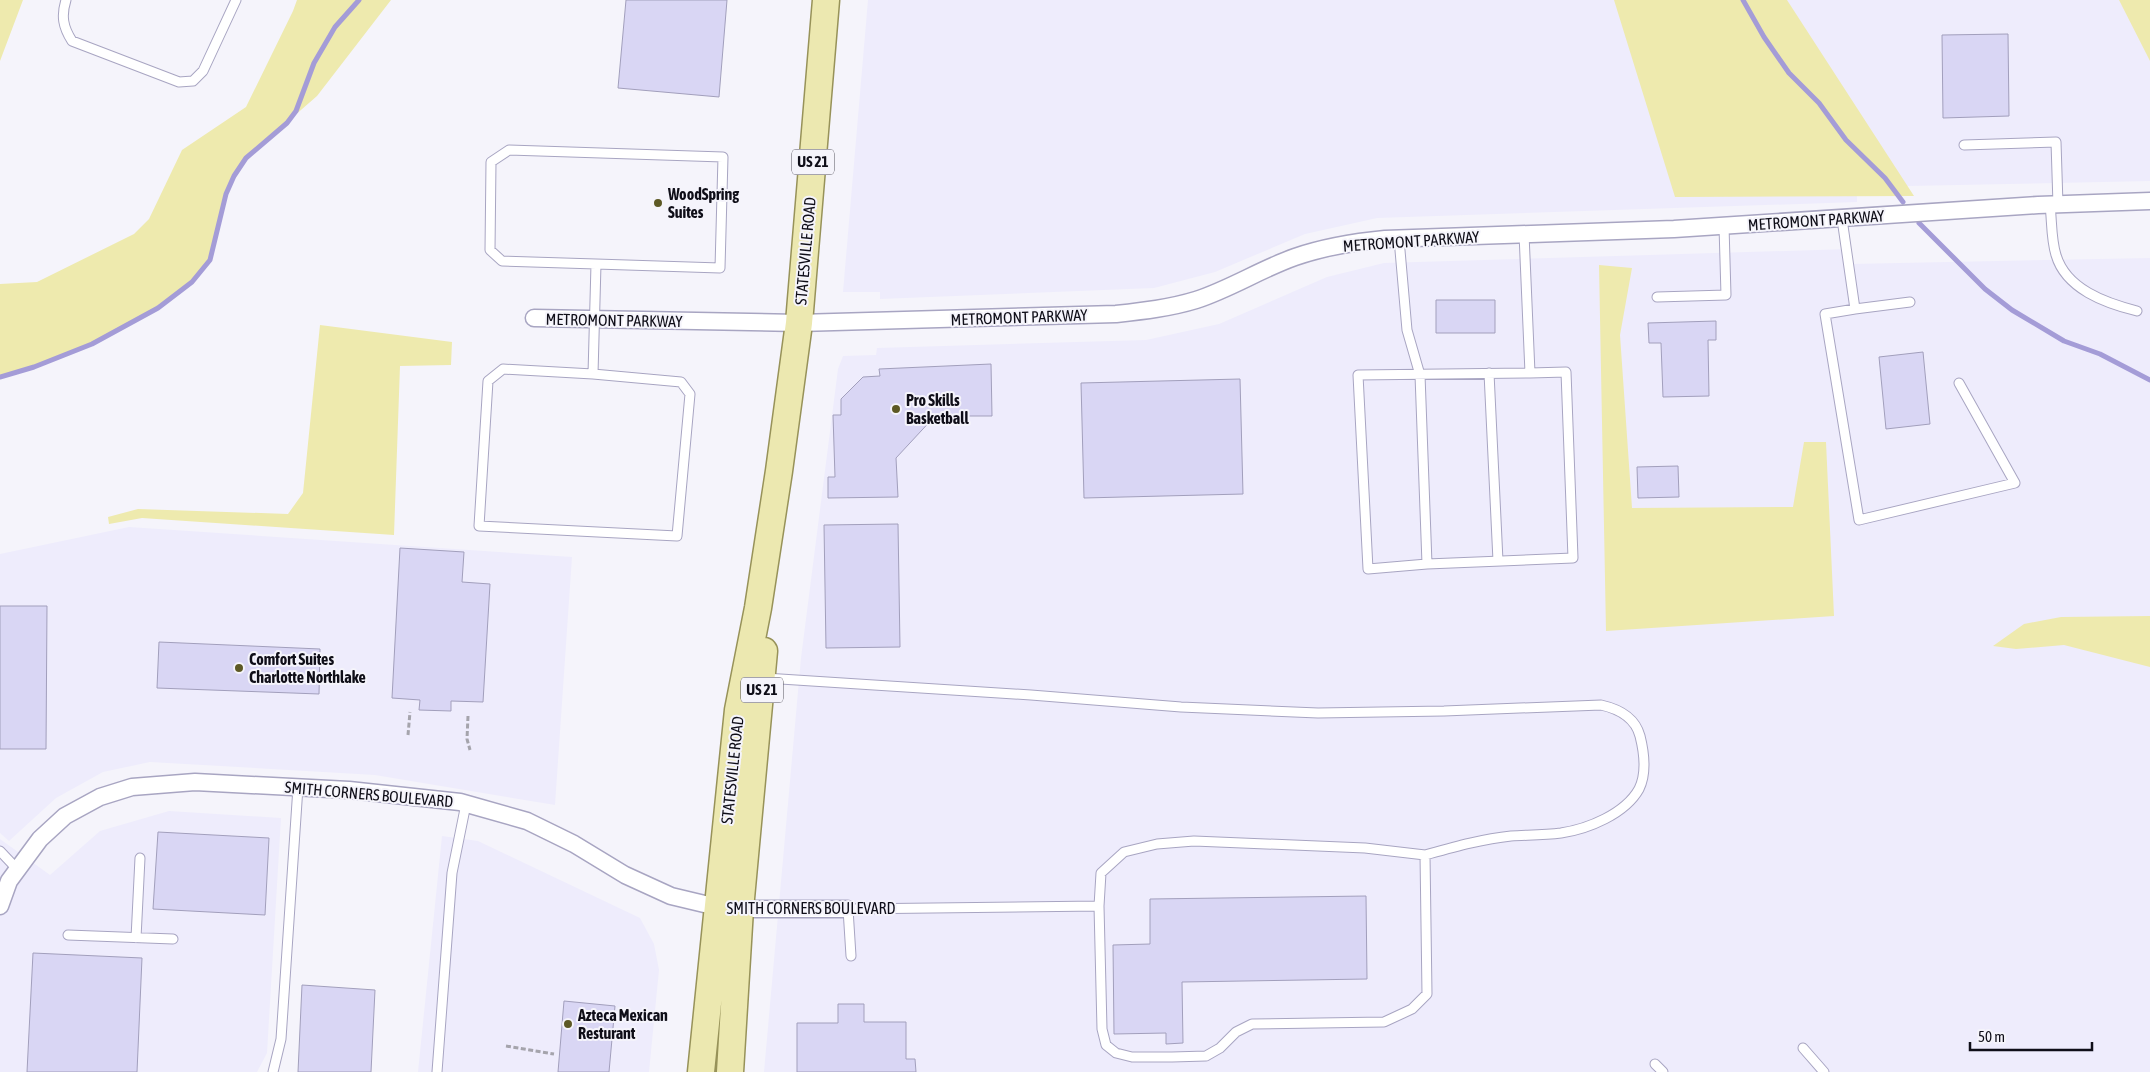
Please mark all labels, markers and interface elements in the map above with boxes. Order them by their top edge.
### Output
road number: US 21 [792,150,834,174]
place label: WoodSpring Suites [667,185,739,221]
street label: STATESVILLE ROAD [791,196,819,306]
marker: WoodSpring Suites [652,197,664,209]
street label: METROMONT PARKWAY [1747,206,1886,234]
street label: METROMONT PARKWAY [1342,227,1481,255]
street label: METROMONT PARKWAY [950,306,1089,328]
street label: METROMONT PARKWAY [545,310,683,330]
place label: Pro Skills Basketball [906,391,970,427]
marker: Pro Skills Basketball [890,403,902,415]
place label: Comfort Suites Charlotte Northlake [249,650,366,686]
marker: Comfort Suites Charlotte Northlake [233,662,245,674]
road number: US 21 [741,678,783,702]
street label: STATESVILLE ROAD [717,715,747,825]
street label: SMITH CORNERS BOULEVARD [284,778,454,810]
street label: SMITH CORNERS BOULEVARD [726,899,896,917]
place label: Azteca Mexican Resturant [577,1006,668,1042]
marker: Azteca Mexican Resturant [562,1018,574,1030]
scale bar [1970,1020,2092,1052]
text: 50 m [1978,1028,2005,1045]

